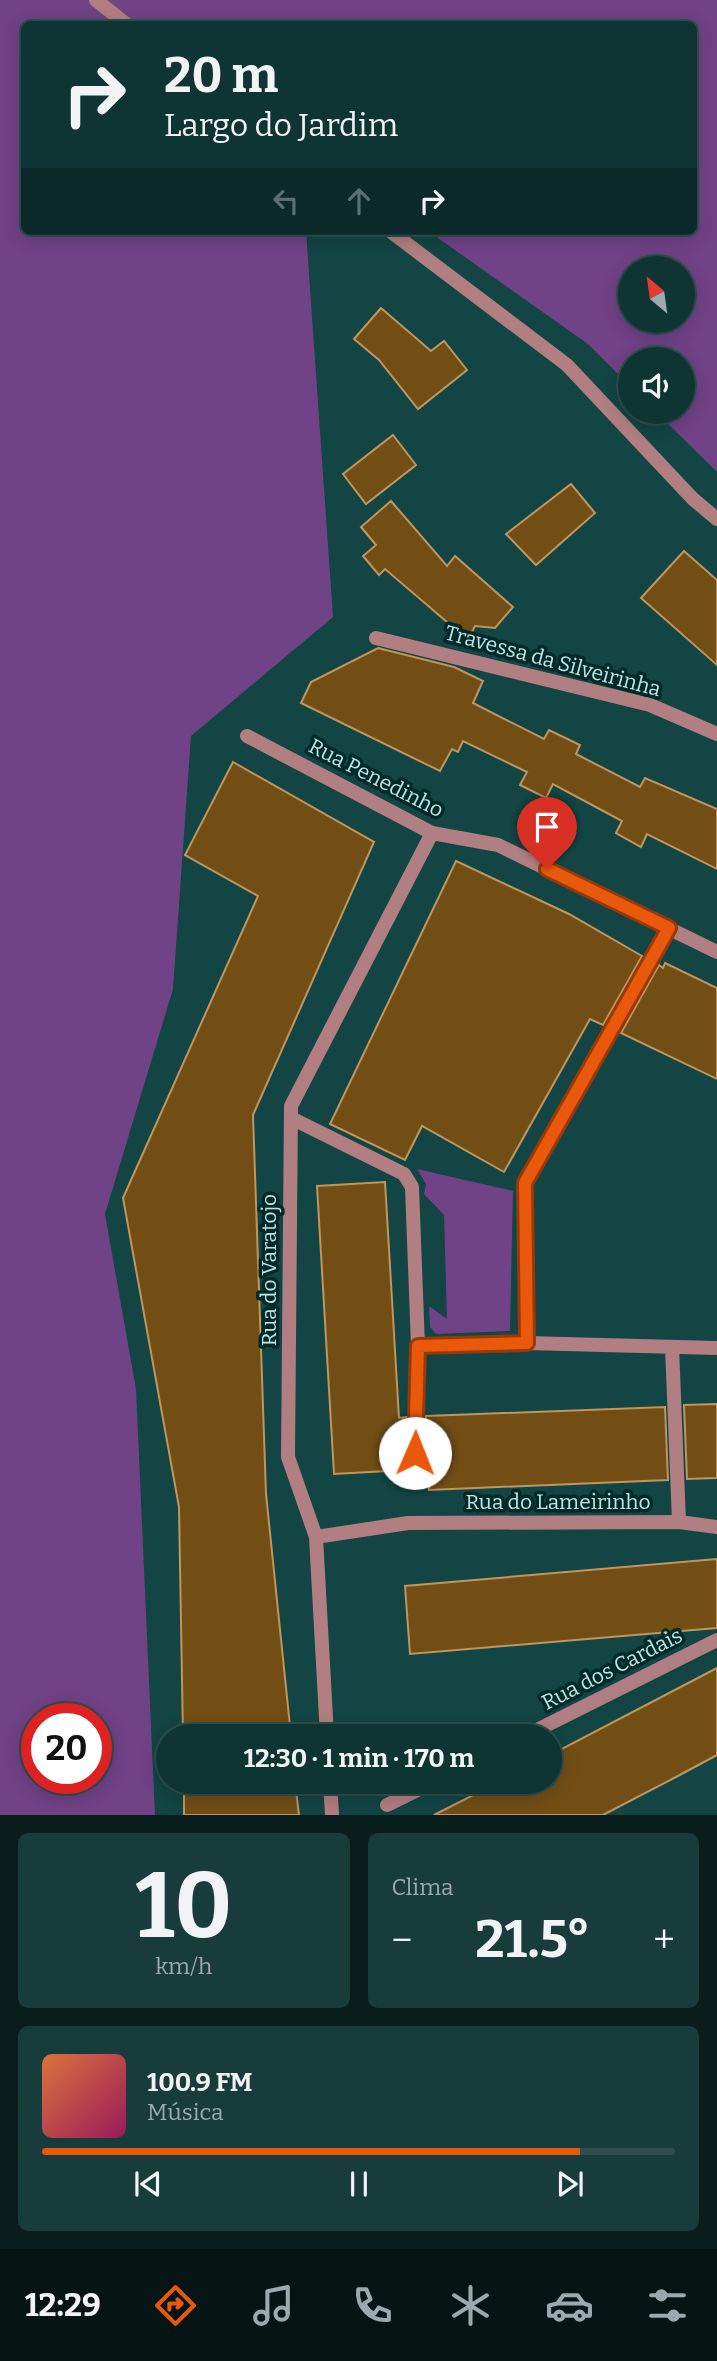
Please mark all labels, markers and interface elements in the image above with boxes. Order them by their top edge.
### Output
text: 20 m [164,46,278,105]
icon: right [49,49,140,140]
text: Largo do Jardim [164,106,398,144]
icon: left [267,182,305,220]
icon: ahead [340,182,378,220]
icon: right [413,182,451,220]
north arrow [618,256,695,332]
map controls [618,256,695,424]
button: sound [618,347,695,424]
street label: Travessa da Silveirinha [442,620,664,702]
street label: Rua Penedinho [304,733,448,823]
pin [517,797,577,869]
icon: arrive [528,808,566,846]
street label: Rua do Varatojo [256,1194,282,1346]
position arrow [378,1416,452,1490]
street label: Rua do Lameirinho [465,1489,651,1515]
street label: Rua dos Cardais [537,1622,687,1716]
speed limit sign: 20 [21,1703,112,1794]
text: 12:30 · 1 min · 170 m [244,1743,474,1774]
text: 10 [135,1852,232,1961]
text: Clima [392,1873,454,1901]
text: 21.5° [475,1908,590,1971]
text: − [392,1917,412,1963]
text: + [653,1917,675,1963]
text: km/h [155,1952,212,1980]
text: 100.9 FM [147,2067,252,2098]
text: Música [147,2098,224,2126]
icon: previous [129,2165,167,2203]
icon: pause [340,2165,378,2203]
icon: next [551,2165,589,2203]
icon: directions [151,2281,200,2330]
icon: music [249,2281,298,2330]
icon: phone [348,2281,397,2330]
icon: climate [446,2281,495,2330]
icon: car [545,2281,594,2330]
icon: filters [643,2281,692,2330]
text: 12:29 [25,2286,101,2324]

